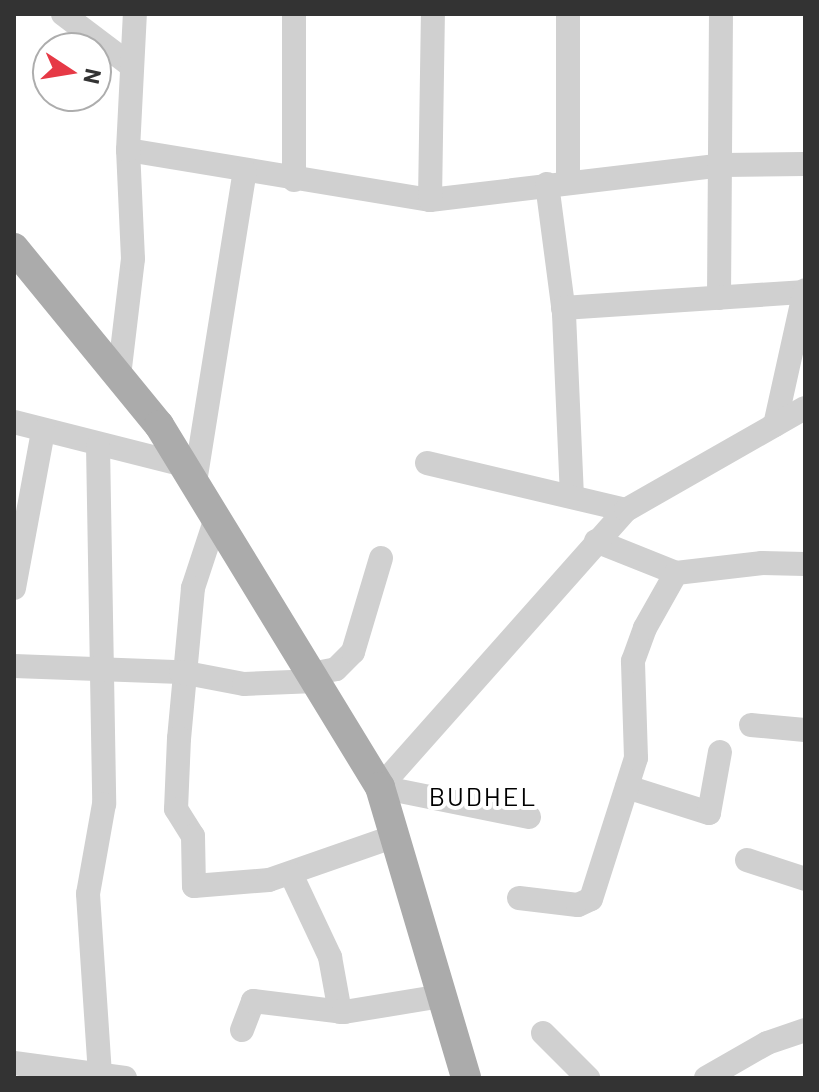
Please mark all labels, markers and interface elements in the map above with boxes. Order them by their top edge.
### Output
north arrow [32,32,112,112]
text: N [79,67,108,86]
district label: BUDHEL [429,780,537,812]

